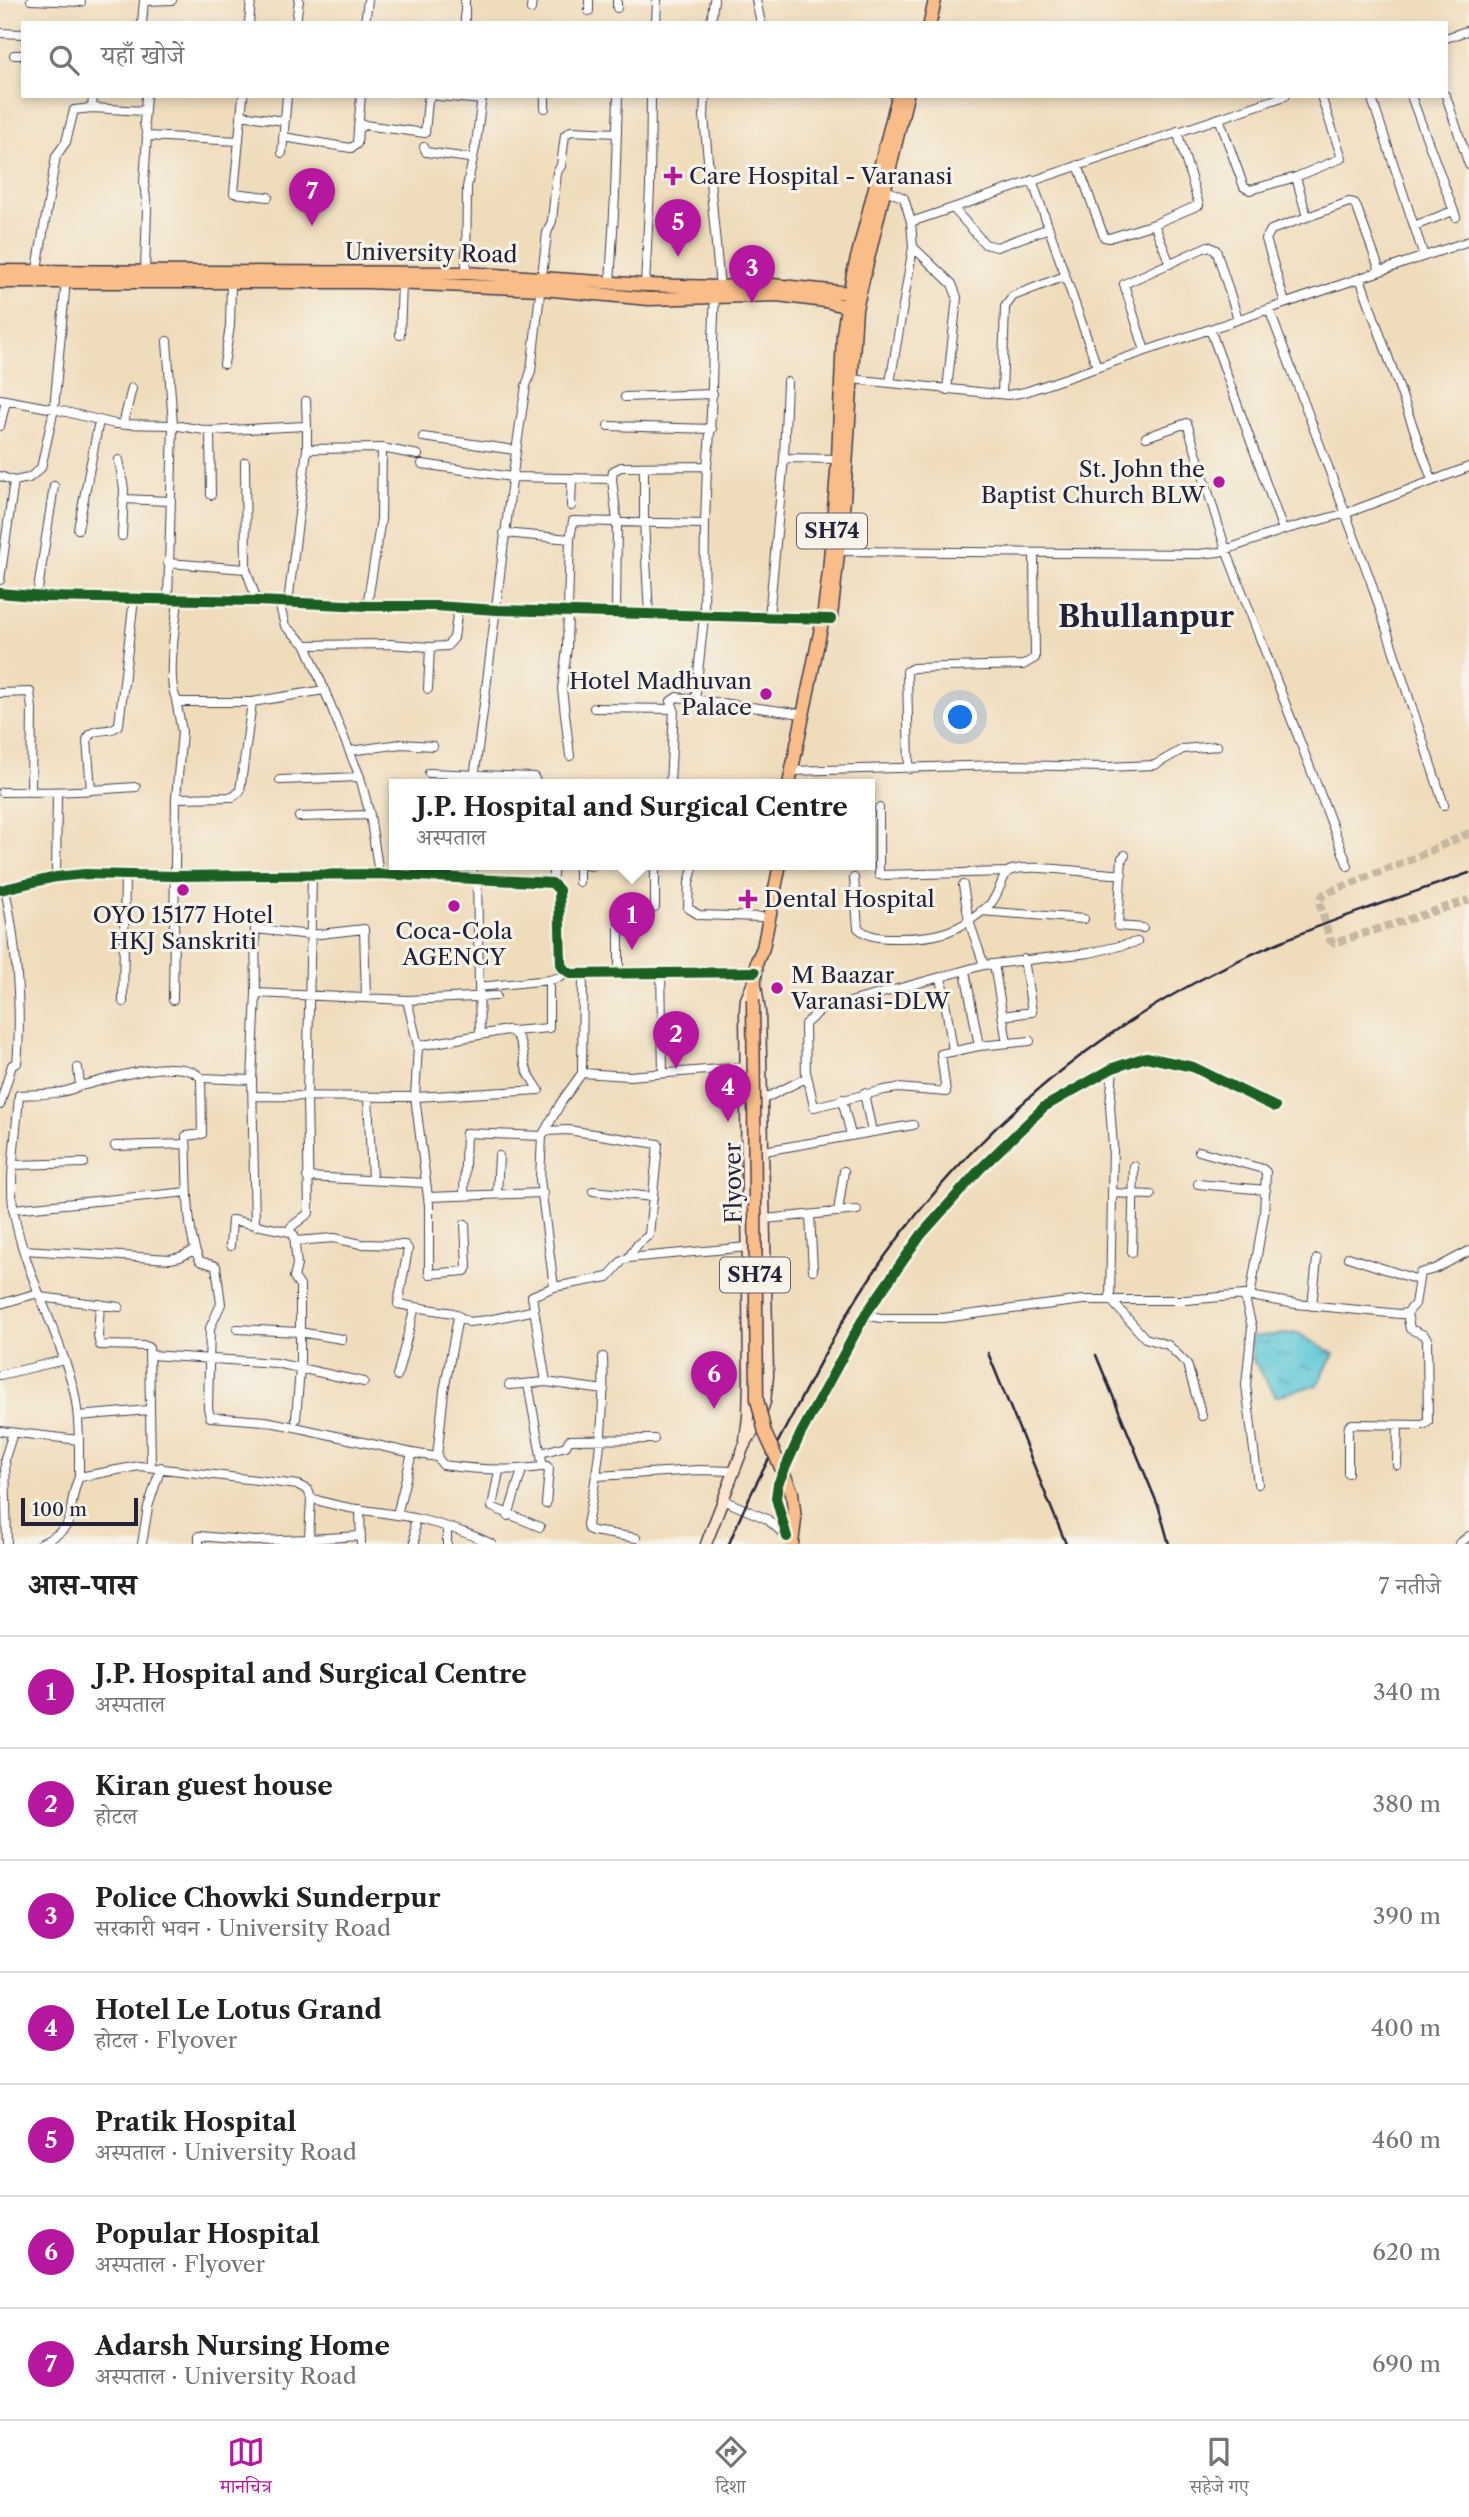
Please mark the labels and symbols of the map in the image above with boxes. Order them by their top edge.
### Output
place label: Care Hospital - Varanasi [689,162,953,190]
marker: Care Hospital - Varanasi [663,166,683,186]
pin: 7 [289,168,335,226]
pin: 5 [655,199,701,257]
street label: University Road [344,237,518,269]
pin: 3 [729,245,775,303]
place label: St. John the Baptist Church BLW [981,455,1206,509]
marker: St. John the Baptist Church BLW [1211,474,1227,490]
road number: SH74 [797,514,867,548]
district label: Bhullanpur [1058,598,1234,635]
place label: Hotel Madhuvan Palace [569,667,752,721]
marker: Hotel Madhuvan Palace [758,686,774,702]
your location [943,700,977,734]
marker: OYO 15177 Hotel HKJ Sanskriti [175,882,191,898]
place label: Dental Hospital [764,885,935,913]
marker: Dental Hospital [738,889,758,909]
pin: 1 [609,892,655,950]
marker: Coca-Cola AGENCY [446,898,462,914]
place label: OYO 15177 Hotel HKJ Sanskriti [93,901,273,955]
place label: Coca-Cola AGENCY [395,917,514,971]
place label: M Baazar Varanasi-DLW [790,961,951,1015]
marker: M Baazar Varanasi-DLW [769,980,785,996]
pin: 2 [653,1011,699,1069]
pin: 4 [705,1064,751,1122]
street label: Flyover [718,1142,748,1224]
road number: SH74 [720,1258,790,1292]
pin: 6 [691,1351,737,1409]
scale bar [21,1495,138,1527]

